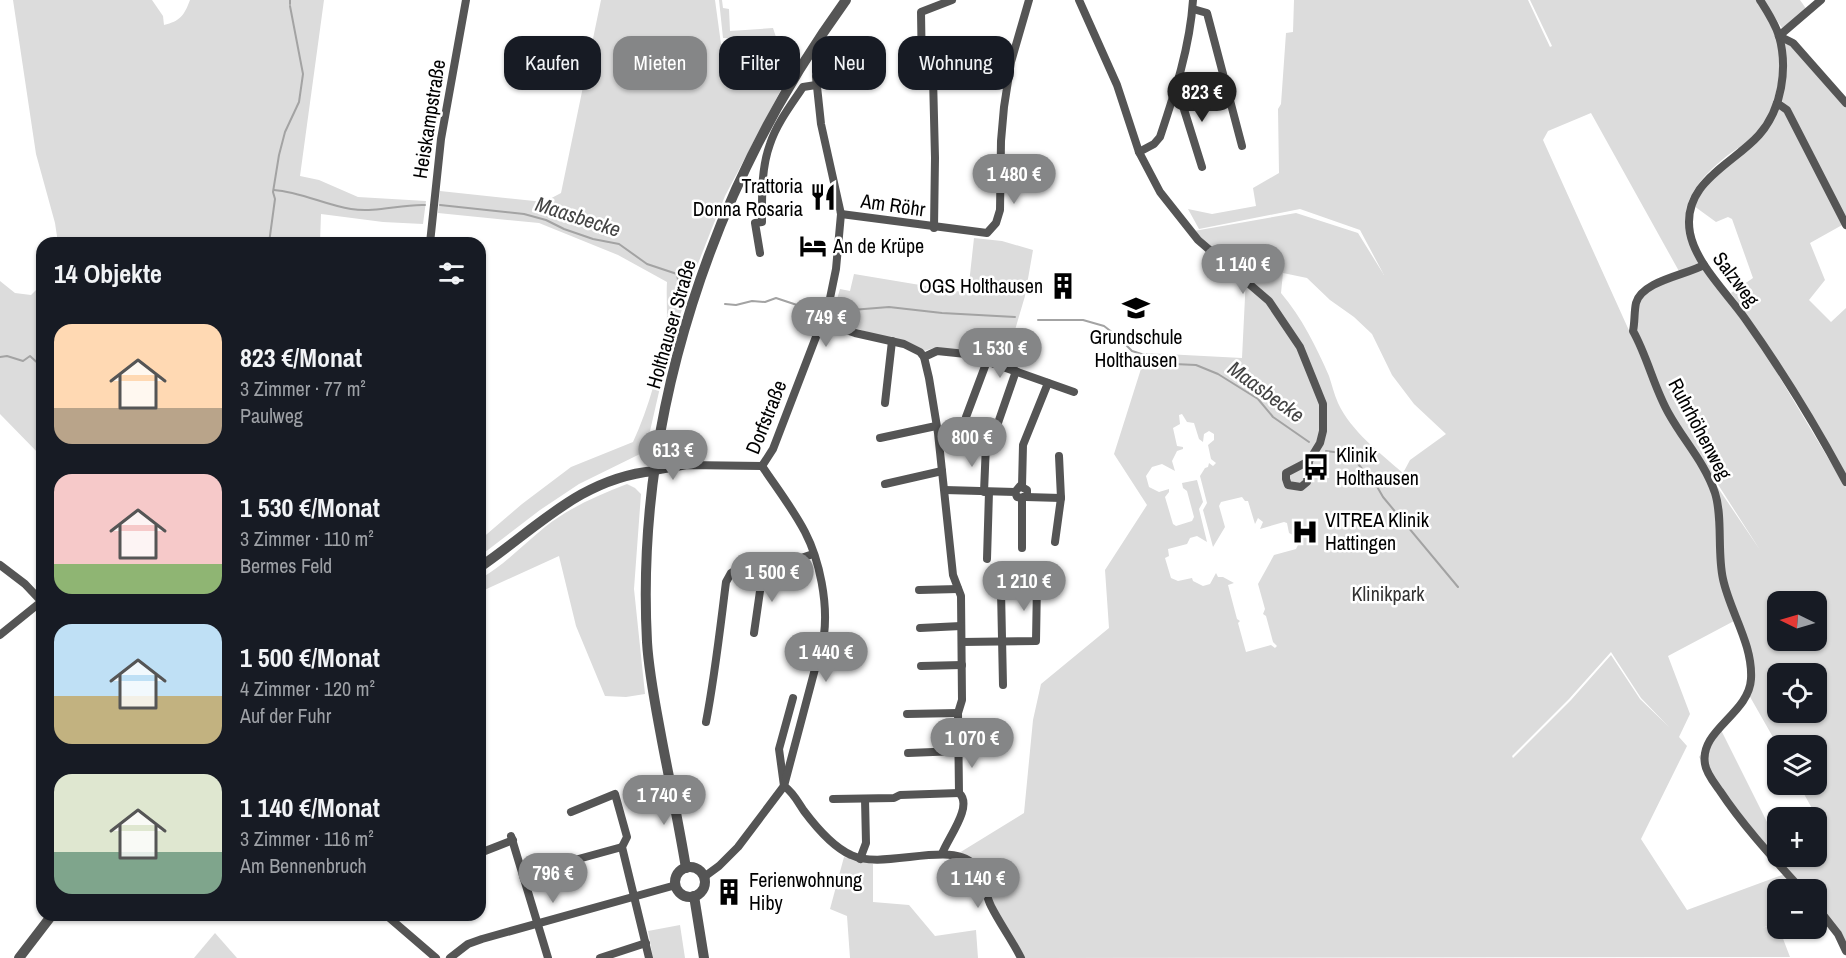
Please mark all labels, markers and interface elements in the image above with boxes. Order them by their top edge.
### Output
chip: Kaufen [504,36,601,90]
chip: Mieten [613,36,707,90]
chip: Filter [719,36,800,90]
chip: Neu [812,36,886,90]
chip: Wohnung [898,36,1014,90]
street label: Heiskampstraße [406,57,451,180]
pin: 823 € [1160,72,1244,123]
text: 823 € [1181,78,1223,105]
pin: 1 480 € [959,154,1069,205]
text: 1 480 € [987,160,1041,187]
place label: Trattoria Donna Rosaria [693,172,803,222]
restaurant icon: Trattoria Donna Rosaria [808,182,838,212]
street label: Am Röhr [858,186,928,222]
water label: Maasbecke [532,189,625,244]
hotel icon: An de Krüpe [798,231,828,261]
place label: An de Krüpe [832,232,924,259]
pin: 1 140 € [1188,244,1298,295]
street label: Salzweg [1707,246,1766,312]
text: 1 140 € [1216,250,1270,277]
text: 14 Objekte [54,256,162,291]
street label: Holthauser Straße [639,256,702,392]
icon: filters [435,257,468,290]
building icon: OGS Holthausen [1048,271,1078,301]
place label: OGS Holthausen [919,272,1043,299]
school or university icon: Grundschule Holthausen [1121,293,1151,323]
pin: 749 € [784,297,868,348]
text: 749 € [805,303,847,330]
place label: Grundschule Holthausen [1090,323,1182,373]
pin: 1 530 € [945,328,1055,379]
text: 1 530 € [973,334,1027,361]
text: 823 €/Monat [240,340,362,375]
icon: home [102,348,174,420]
water label: Maasbecke [1222,354,1310,429]
street label: Ruhrhöhenweg [1662,373,1738,484]
text: 3 Zimmer · 77 m² [240,375,366,402]
street label: Dorfstraße [739,376,793,458]
text: Paulweg [240,402,303,429]
pin: 800 € [930,417,1014,468]
text: 800 € [951,423,993,450]
pin: 613 € [631,430,715,481]
text: 613 € [652,436,694,463]
place label: Klinik Holthausen [1336,441,1419,491]
bus stop icon: Klinik Holthausen [1301,452,1331,482]
text: 1 530 €/Monat [240,490,380,525]
icon: home [102,498,174,570]
place label: VITREA Klinik Hattingen [1325,506,1430,556]
hospital icon: VITREA Klinik Hattingen [1290,517,1320,547]
text: 3 Zimmer · 110 m² [240,525,374,552]
text: Bermes Feld [240,552,332,579]
pin: 1 500 € [717,552,827,603]
text: 1 500 € [745,558,799,585]
pin: 1 210 € [969,561,1079,612]
text: 1 210 € [997,567,1051,594]
park label: Klinikpark [1352,580,1425,607]
north arrow [1767,591,1827,651]
map controls [1767,591,1827,939]
pin: 1 440 € [771,632,881,683]
text: 1 440 € [799,638,853,665]
text: 1 500 €/Monat [240,640,380,675]
icon: home [102,648,174,720]
button: locate [1767,663,1827,723]
text: 4 Zimmer · 120 m² [240,675,375,702]
text: Auf der Fuhr [240,702,331,729]
pin: 1 070 € [917,718,1027,769]
text: 1 070 € [945,724,999,751]
button: layers [1767,735,1827,795]
pin: 1 740 € [609,775,719,826]
text: 1 740 € [637,781,691,808]
text: 1 140 €/Monat [240,790,380,825]
icon: home [102,798,174,870]
button: + [1767,807,1827,867]
text: 3 Zimmer · 116 m² [240,825,374,852]
text: Am Bennenbruch [240,852,367,879]
pin: 796 € [511,853,595,904]
pin: 1 140 € [923,858,1033,909]
text: 796 € [532,859,574,886]
text: 1 140 € [951,864,1005,891]
place label: Ferienwohnung Hiby [749,866,862,916]
building icon: Ferienwohnung Hiby [714,877,744,907]
button: − [1767,879,1827,939]

